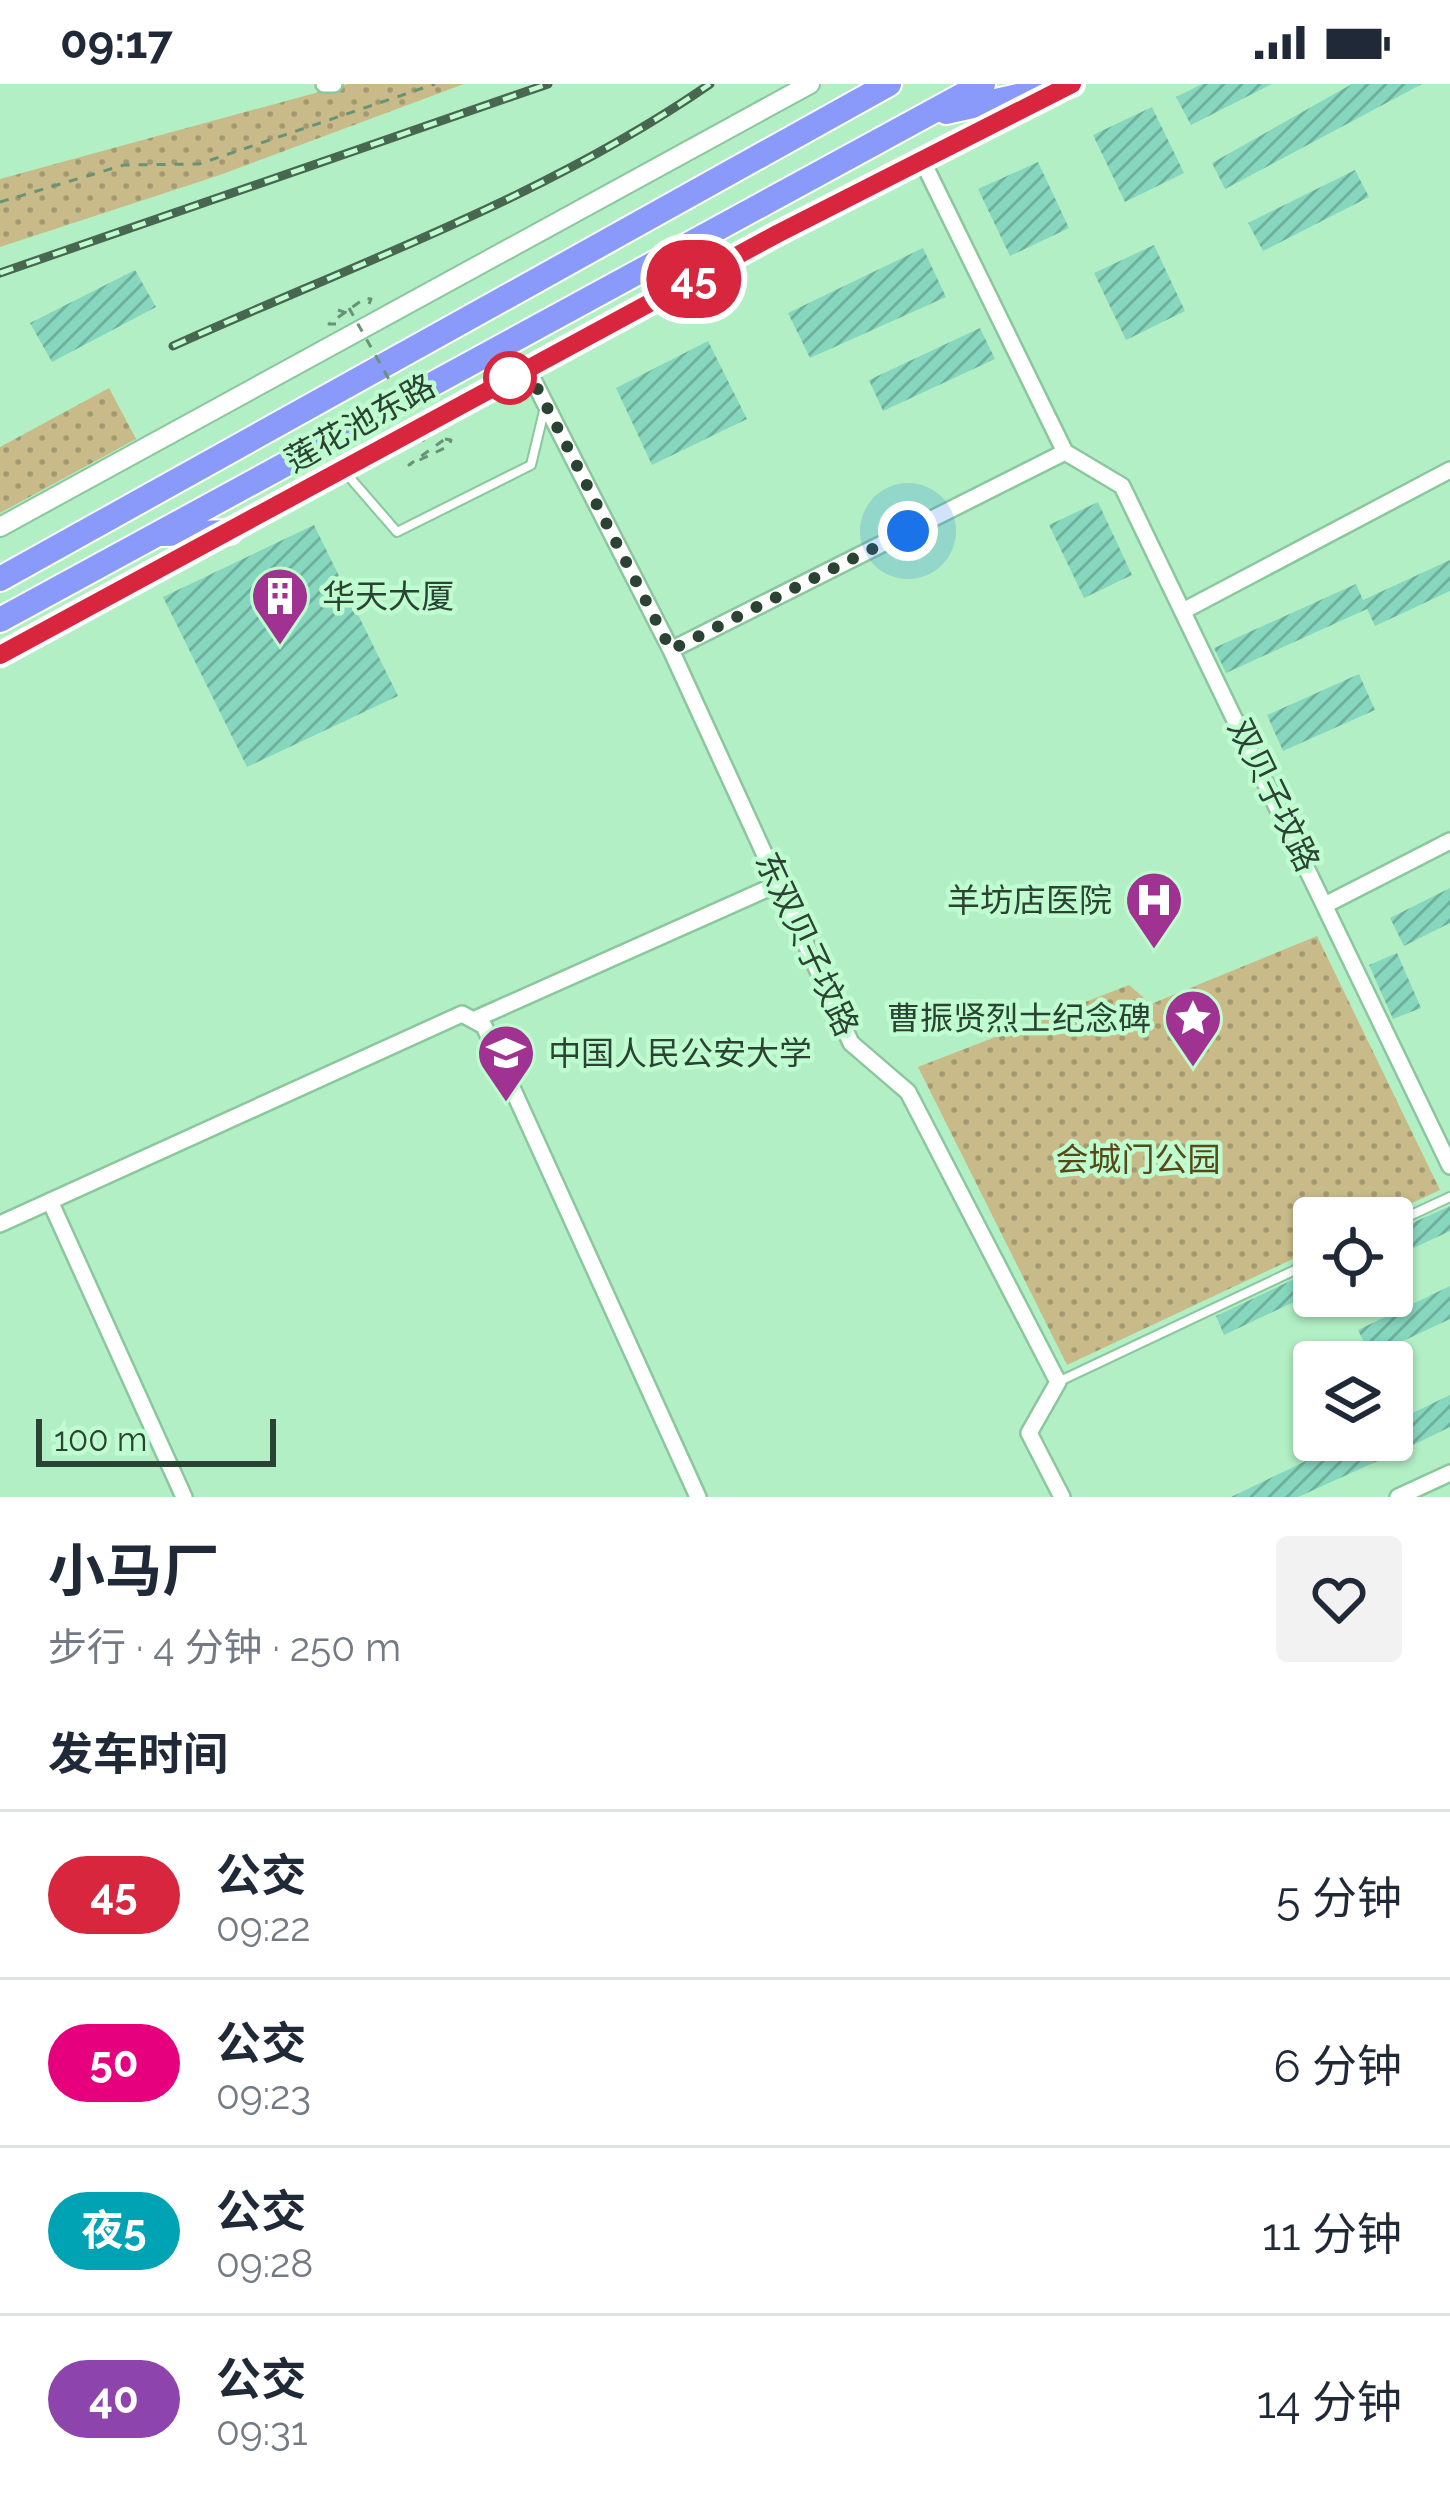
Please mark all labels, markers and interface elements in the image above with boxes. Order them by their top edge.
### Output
text: 09:17 [60,16,173,69]
line badge: 45 [640,240,748,318]
text: 45 [670,254,718,303]
unlabelled marker [485,353,535,403]
street label: 莲花池东路 [278,366,442,480]
your location [878,501,938,561]
building icon: 华天大厦 [249,565,311,647]
place label: 华天大厦 [322,577,454,616]
street label: 双贝子坟路 [1220,712,1328,878]
street label: 东双贝子坟路 [747,846,867,1042]
hospital icon: 羊坊店医院 [1123,869,1185,951]
place label: 羊坊店医院 [947,881,1112,920]
place icon: 曹振贤烈士纪念碑 [1162,987,1224,1069]
place label: 曹振贤烈士纪念碑 [887,999,1151,1038]
school or university icon: 中国人民公安大学 [475,1022,537,1104]
place label: 中国人民公安大学 [548,1034,812,1073]
park label: 会城门公园 [1056,1140,1221,1179]
map controls [1293,1197,1413,1461]
button: locate [1293,1197,1413,1317]
button: layers [1293,1341,1413,1461]
scale bar [36,1413,276,1466]
text: 100 m [54,1420,147,1459]
button: heart [1276,1536,1402,1662]
text: 小马厂 [48,1537,219,1604]
text: 步行 · 4 分钟 · 250 m [48,1624,401,1670]
text: 发车时间 [48,1728,228,1781]
text: 公交 [216,1849,306,1902]
text: 45 [90,1870,138,1919]
text: 5 分钟 [1276,1872,1402,1925]
text: 09:22 [216,1904,311,1950]
text: 公交 [216,2017,306,2070]
text: 50 [89,2038,139,2087]
text: 6 分钟 [1273,2040,1402,2093]
text: 09:23 [216,2072,311,2118]
text: 公交 [216,2185,306,2238]
text: 夜5 [81,2206,147,2255]
text: 11 分钟 [1262,2208,1402,2261]
text: 09:28 [216,2240,314,2286]
text: 公交 [216,2353,306,2406]
text: 40 [89,2374,139,2423]
text: 14 分钟 [1257,2376,1402,2429]
text: 09:31 [216,2408,308,2454]

